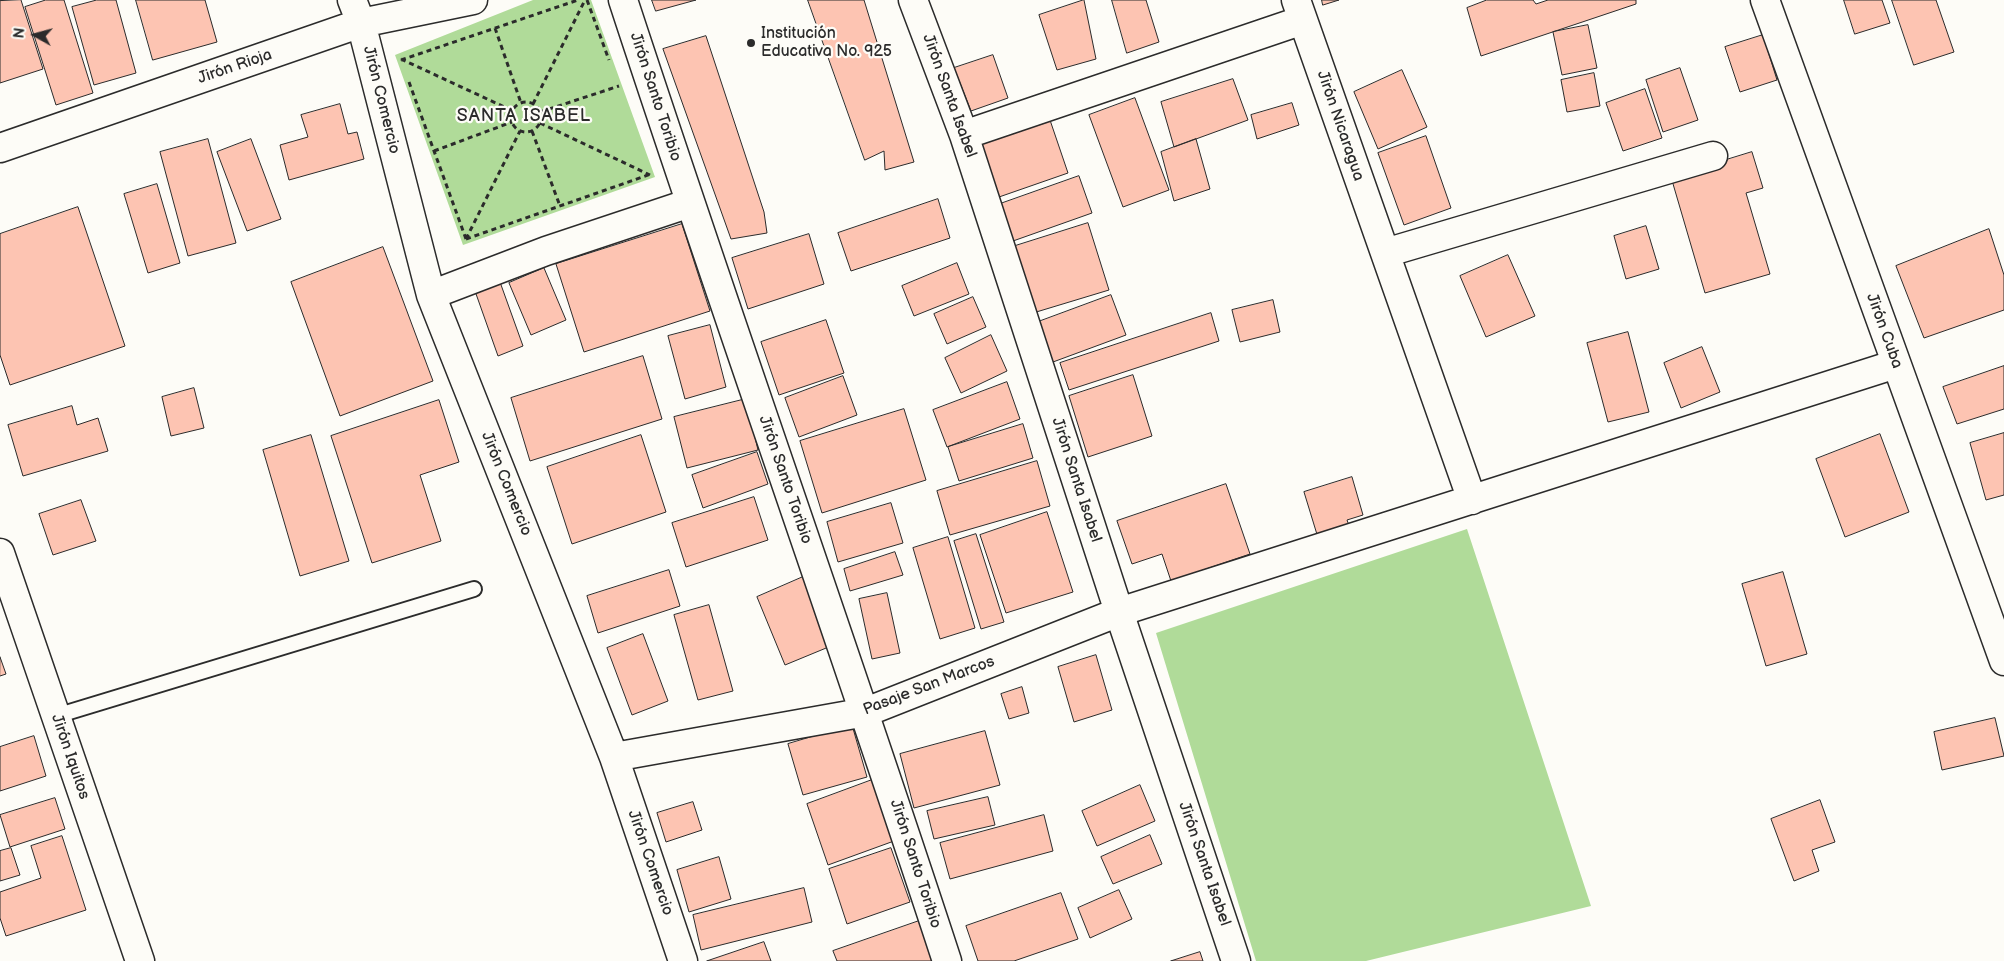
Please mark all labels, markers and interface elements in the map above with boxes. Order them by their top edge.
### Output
north arrow [10,10,60,60]
place label: Institución Educativa No. 925 [761,24,892,62]
text: N [11,27,29,39]
street label: Jirón Santo Toribio [625,30,685,164]
street label: Jirón Santa Isabel [918,32,980,160]
marker: Institución Educativa No. 925 [745,37,757,49]
street label: Jirón Comercio [358,44,404,156]
street label: Jirón Rioja [195,45,275,89]
street label: Jirón Nicaragua [1312,68,1368,184]
district label: SANTA ISABEL [455,105,593,127]
street label: Jirón Cuba [1862,291,1906,371]
street label: Jirón Santo Toribio [754,413,816,547]
street label: Jirón Santa Isabel [1047,415,1105,545]
street label: Jirón Comercio [476,429,536,539]
street label: Pasaje San Marcos [861,652,997,720]
street label: Jirón Iquitos [46,712,94,802]
street label: Jirón Santo Toribio [885,797,945,931]
street label: Jirón Santa Isabel [1174,799,1234,929]
street label: Jirón Comercio [623,808,677,918]

